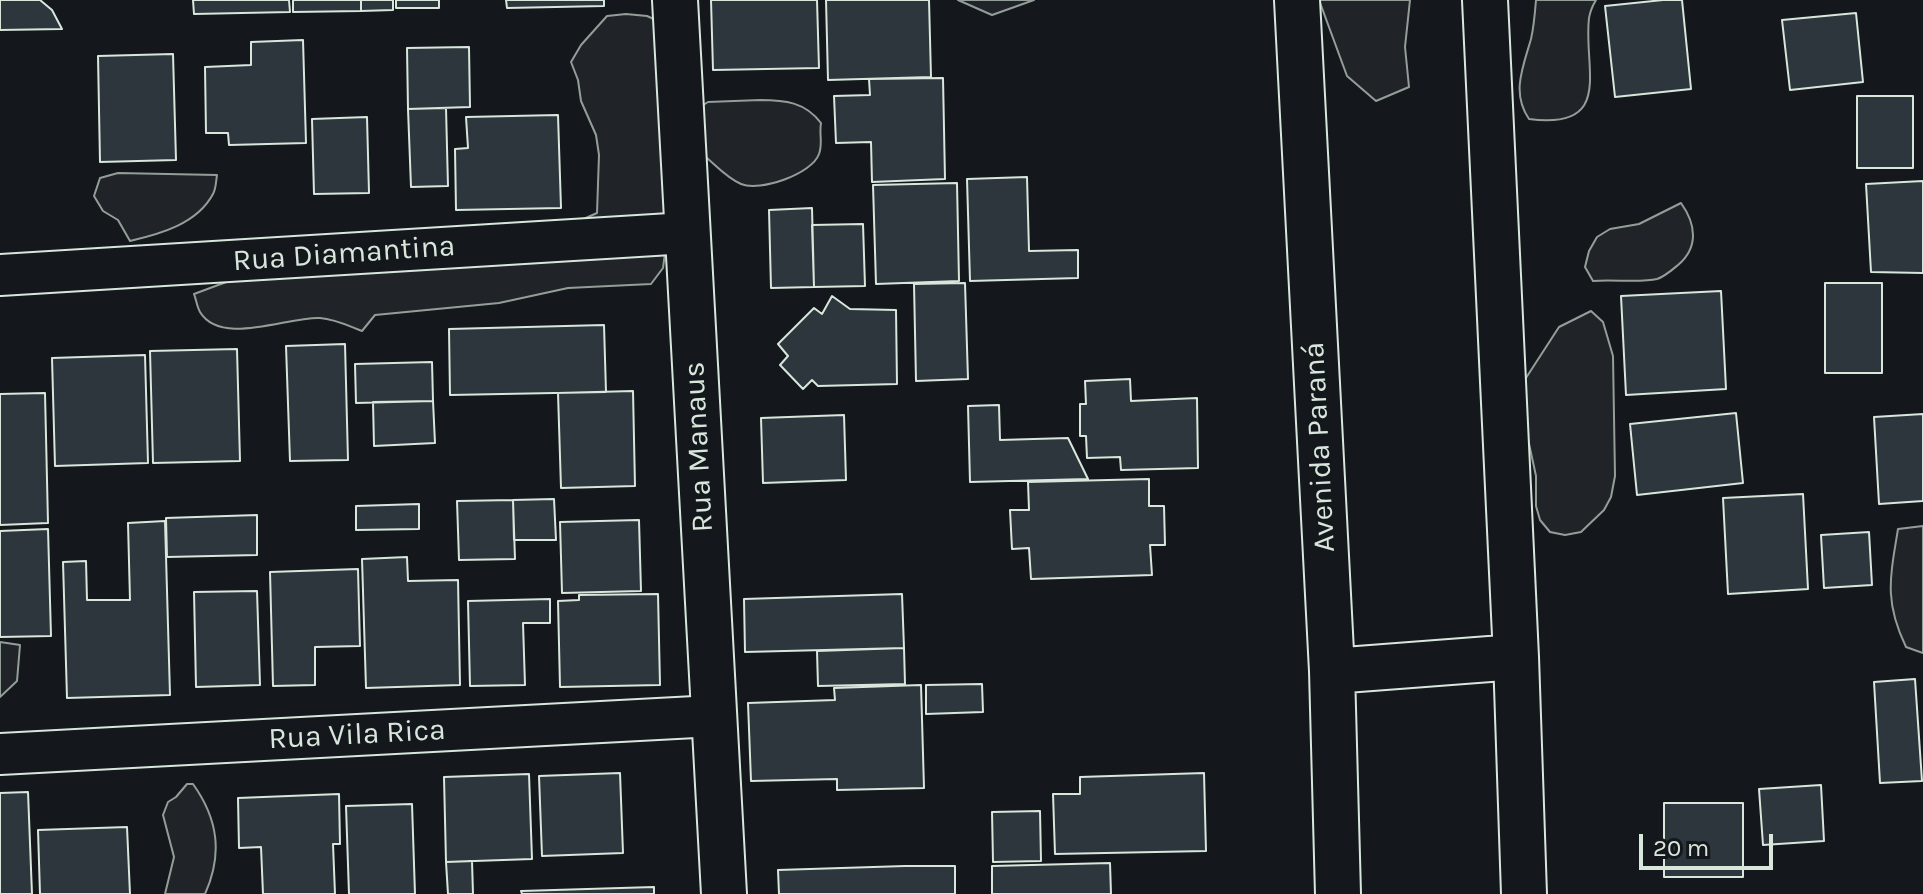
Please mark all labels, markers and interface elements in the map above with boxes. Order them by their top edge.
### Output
street label: Rua Diamantina [232,228,456,280]
street label: Avenida Paraná [1297,341,1343,553]
street label: Rua Manaus [677,361,721,533]
street label: Rua Vila Rica [268,712,446,758]
scale bar [1643,818,1777,868]
text: 20 m [1653,834,1709,862]

